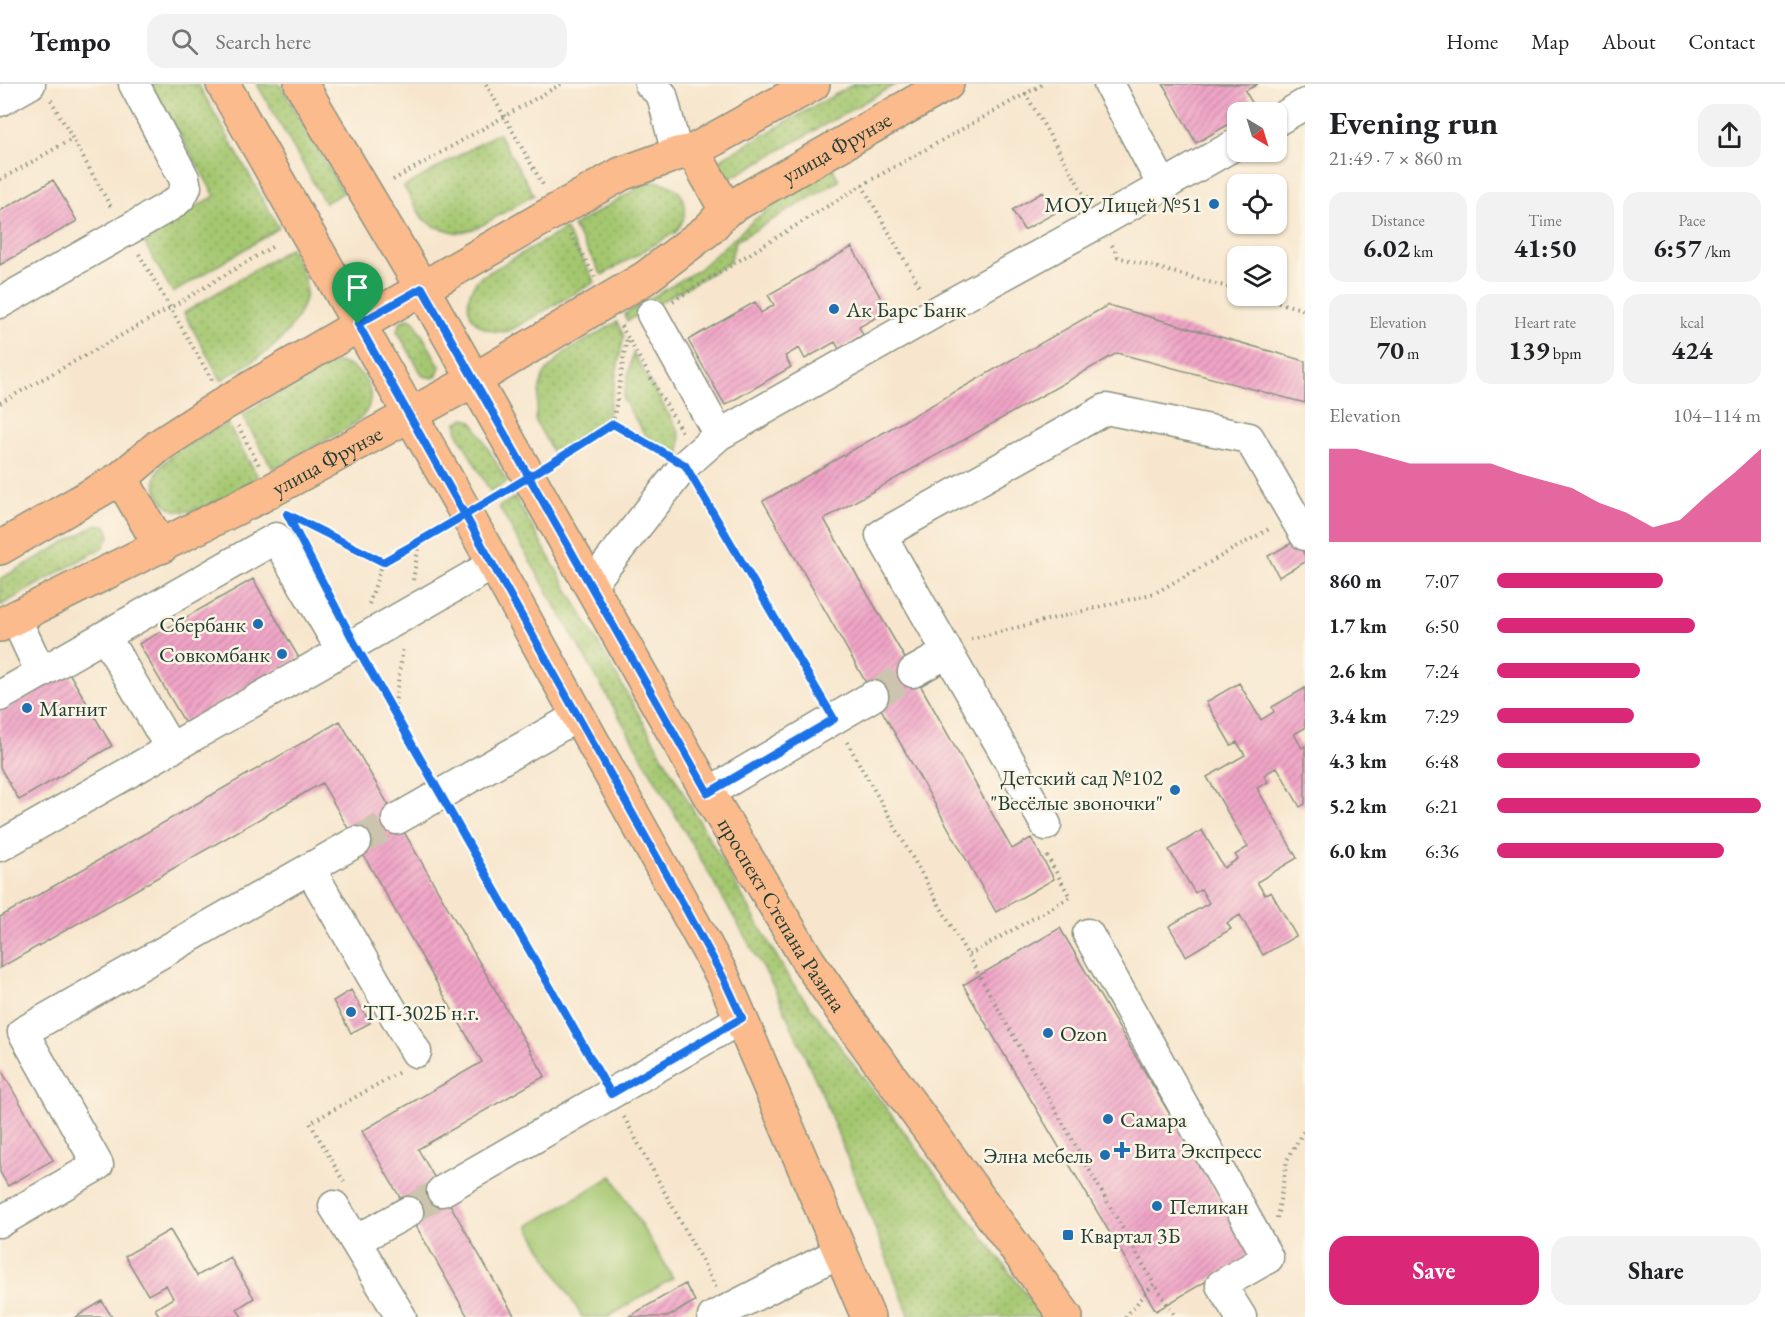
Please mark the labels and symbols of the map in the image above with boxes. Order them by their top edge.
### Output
north arrow [1227,102,1287,162]
street label: улица Фрунзе [777,105,897,190]
place label: МОУ Лицей №51 [1044,190,1202,219]
marker: МОУ Лицей №51 [1207,197,1221,211]
pin [332,262,383,324]
place label: Ак Барс Банк [845,295,967,324]
marker: Ак Барс Банк [827,302,841,316]
street label: улица Фрунзе [267,419,388,502]
place label: Сбербанк [159,610,246,639]
marker: Сбербанк [251,617,265,631]
place label: Совкомбанк [159,640,270,669]
marker: Совкомбанк [275,647,289,661]
place label: Магнит [39,694,107,723]
marker: Магнит [20,701,34,715]
place label: Детский сад №102 "Весёлые звоночки" [990,763,1163,817]
marker: Детский сад №102 "Весёлые звоночки" [1168,783,1182,797]
street label: проспект Степана Разина [711,812,853,1018]
place label: ТП-302Б н.г. [363,998,479,1027]
marker: ТП-302Б н.г. [344,1005,358,1019]
place label: Ozon [1060,1019,1108,1048]
marker: Ozon [1041,1026,1055,1040]
place label: Самара [1120,1105,1187,1134]
marker: Самара [1101,1112,1115,1126]
place label: Вита Экспресс [1134,1136,1262,1165]
place label: Элна мебель [983,1141,1093,1170]
marker: Вита Экспресс [1115,1143,1129,1157]
marker: Элна мебель [1098,1148,1112,1162]
place label: Пеликан [1169,1192,1248,1221]
marker: Пеликан [1150,1199,1164,1213]
place label: Квартал 3Б [1080,1221,1180,1250]
marker: Квартал 3Б [1061,1228,1075,1242]

